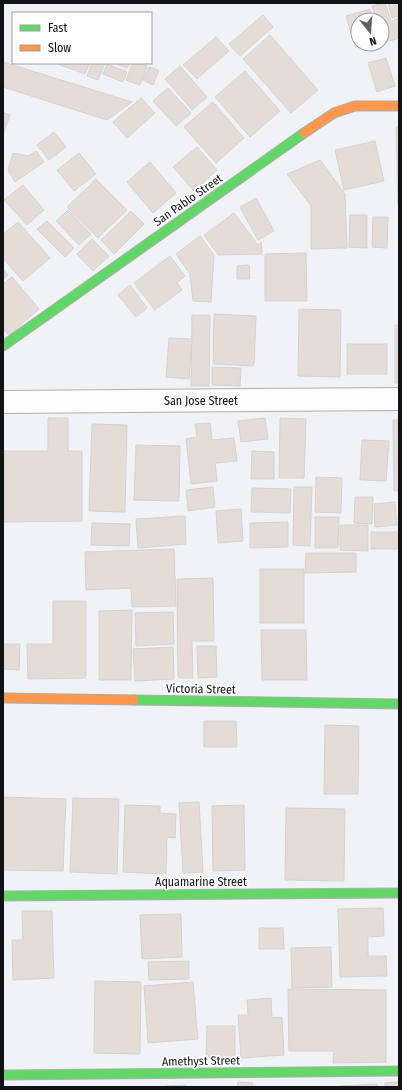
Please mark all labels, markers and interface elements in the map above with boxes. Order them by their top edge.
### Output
legend [12,12,152,64]
north arrow [350,12,390,52]
text: Fast [48,21,67,35]
text: N [368,34,378,48]
text: Slow [48,41,71,55]
street label: San Pablo Street [151,171,225,229]
street label: San Jose Street [164,394,238,408]
street label: Victoria Street [166,681,236,697]
street label: Aquamarine Street [155,875,247,889]
street label: Amethyst Street [162,1053,240,1069]

